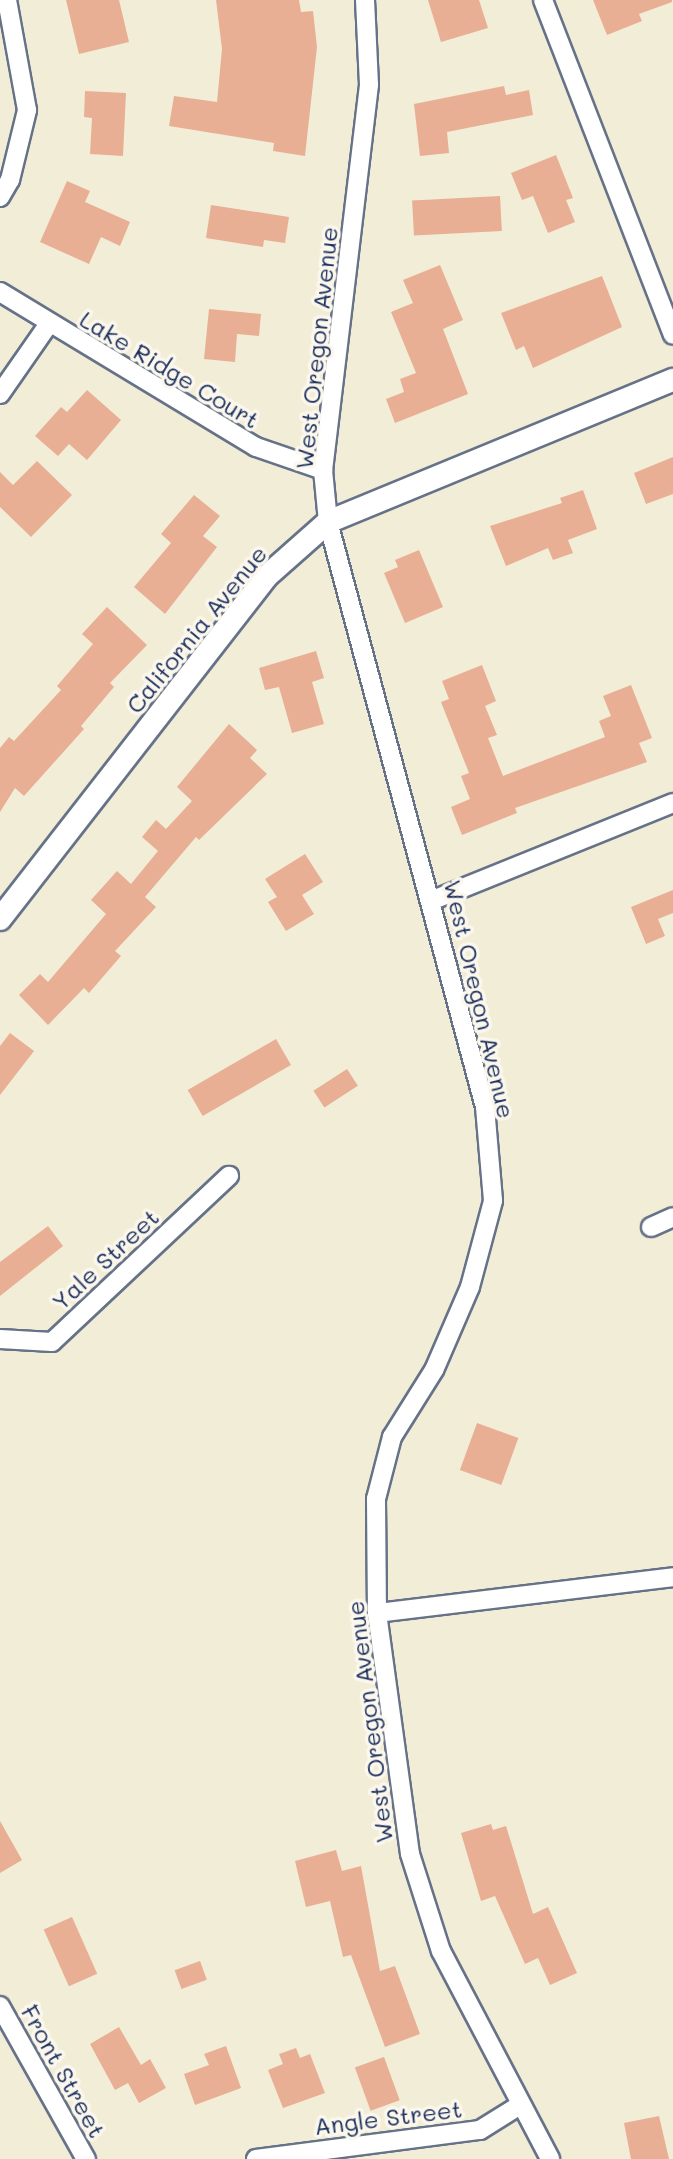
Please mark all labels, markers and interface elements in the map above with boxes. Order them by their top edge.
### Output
street label: West Oregon Avenue [289,225,343,471]
street label: Lake Ridge Court [75,304,265,434]
street label: California Avenue [120,539,272,719]
street label: West Oregon Avenue [439,877,521,1121]
street label: Yale Street [46,1202,164,1316]
street label: West Oregon Avenue [340,1599,398,1845]
street label: Front Street [16,1999,112,2143]
street label: Angle Street [312,2094,464,2140]

